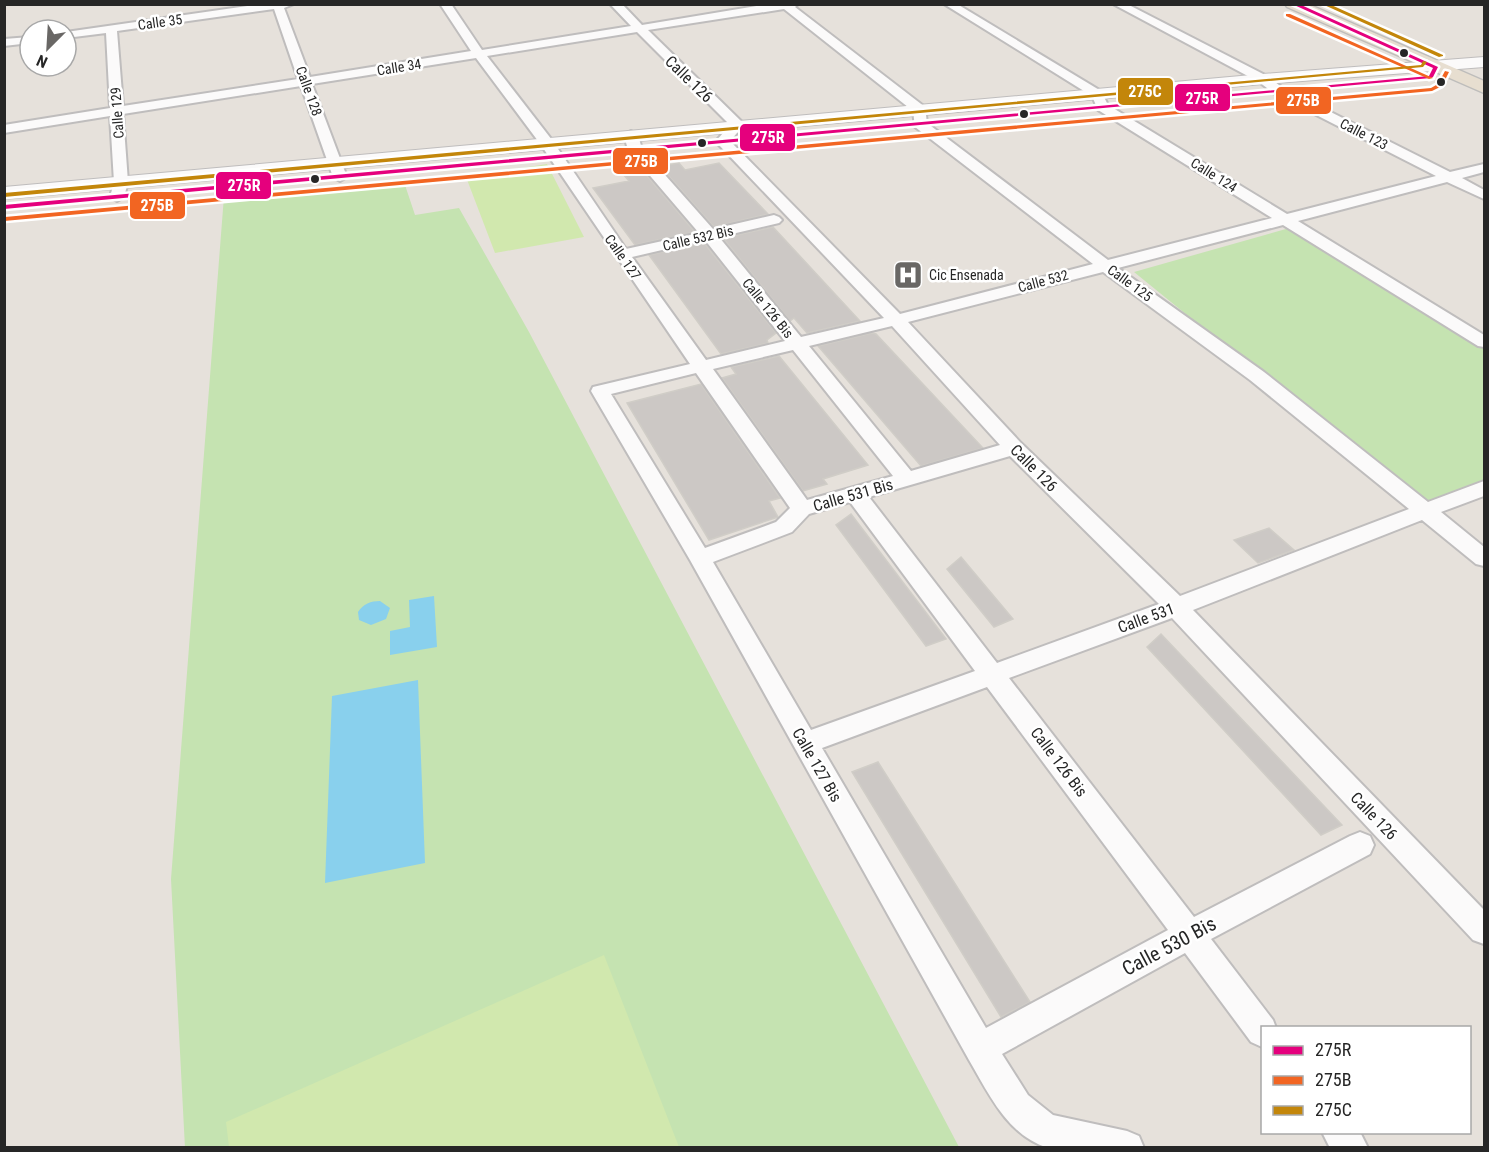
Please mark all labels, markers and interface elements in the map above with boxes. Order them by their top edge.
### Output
street label: Calle 35 [137,11,183,33]
north arrow [18,18,78,78]
unlabelled marker [1398,47,1410,59]
text: N [34,51,50,72]
street label: Calle 126 [661,52,717,106]
street label: Calle 34 [376,56,422,78]
street label: Calle 128 [293,64,325,118]
unlabelled marker [1435,76,1447,88]
line badge: 275C [1117,77,1174,106]
text: 275C [1128,82,1162,101]
line badge: 275R [1174,83,1231,112]
line badge: 275B [1275,86,1332,115]
street label: Calle 129 [107,87,127,139]
text: 275R [1185,89,1219,108]
text: 275B [1286,91,1320,110]
unlabelled marker [1018,108,1030,120]
street label: Calle 123 [1337,115,1391,153]
line badge: 275R [739,123,796,152]
text: 275R [751,128,785,147]
unlabelled marker [696,137,708,149]
line badge: 275B [612,147,669,175]
text: 275B [624,152,658,171]
street label: Calle 124 [1188,155,1240,195]
line badge: 275R [215,171,272,200]
unlabelled marker [309,173,321,185]
text: 275R [227,176,261,195]
line badge: 275B [129,191,186,220]
text: 275B [140,196,174,215]
street label: Calle 532 Bis [661,222,735,254]
street label: Calle 127 [602,231,644,283]
hospital icon: Cic Ensenada [892,259,924,291]
street label: Calle 125 [1104,261,1156,305]
place label: Cic Ensenada [929,267,1004,283]
street label: Calle 532 [1016,267,1070,295]
street label: Calle 126 Bis [739,275,797,341]
street label: Calle 126 [1006,440,1062,496]
street label: Calle 531 Bis [811,475,895,515]
street label: Calle 531 [1115,599,1177,637]
street label: Calle 126 Bis [1027,723,1091,801]
street label: Calle 127 Bis [788,725,846,805]
street label: Calle 126 [1347,788,1401,844]
street label: Calle 530 Bis [1118,911,1220,981]
legend [1261,1026,1471,1134]
text: 275R [1315,1039,1352,1060]
text: 275B [1315,1069,1351,1090]
text: 275C [1315,1099,1352,1120]

